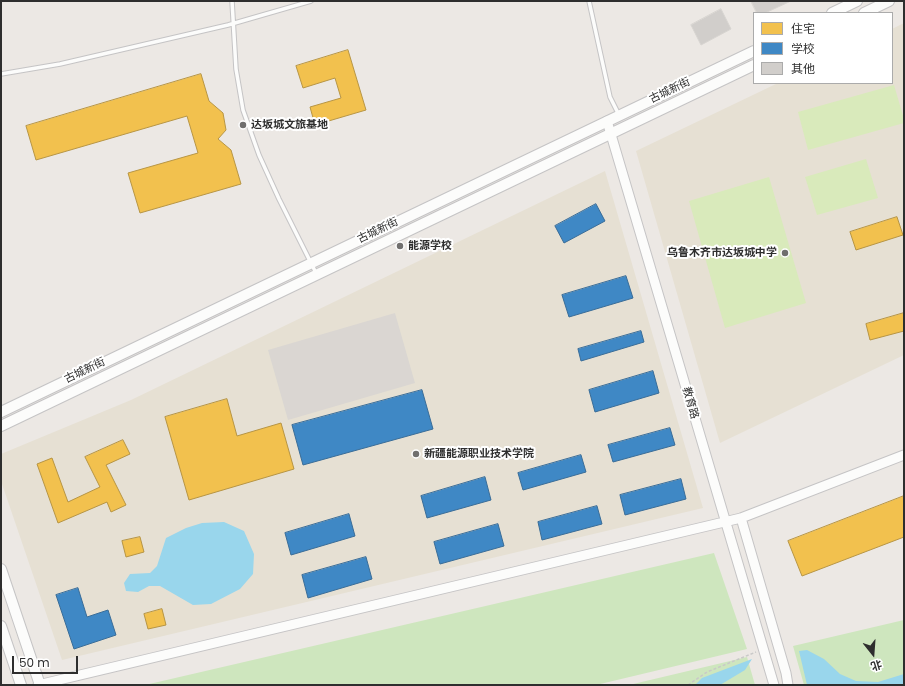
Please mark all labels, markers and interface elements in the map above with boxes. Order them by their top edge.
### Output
legend [753,12,893,84]
text: 住宅 [791,20,815,37]
text: 学校 [791,40,815,57]
text: 其他 [791,60,815,77]
street label: 古城新街 [647,75,693,107]
place label: 达坂城文旅基地 [251,118,328,132]
marker: 达坂城文旅基地 [238,120,248,130]
street label: 古城新街 [355,215,401,247]
place label: 能源学校 [408,239,452,253]
marker: 能源学校 [395,241,405,251]
place label: 乌鲁木齐市达坂城中学 [667,246,777,260]
marker: 乌鲁木齐市达坂城中学 [780,248,790,258]
street label: 古城新街 [62,355,108,387]
street label: 教育路 [679,385,701,421]
place label: 新疆能源职业技术学院 [424,447,534,461]
marker: 新疆能源职业技术学院 [411,449,421,459]
north arrow [853,634,893,674]
scale bar [14,648,80,674]
text: 50 m [19,654,50,671]
text: 北 [869,656,884,675]

